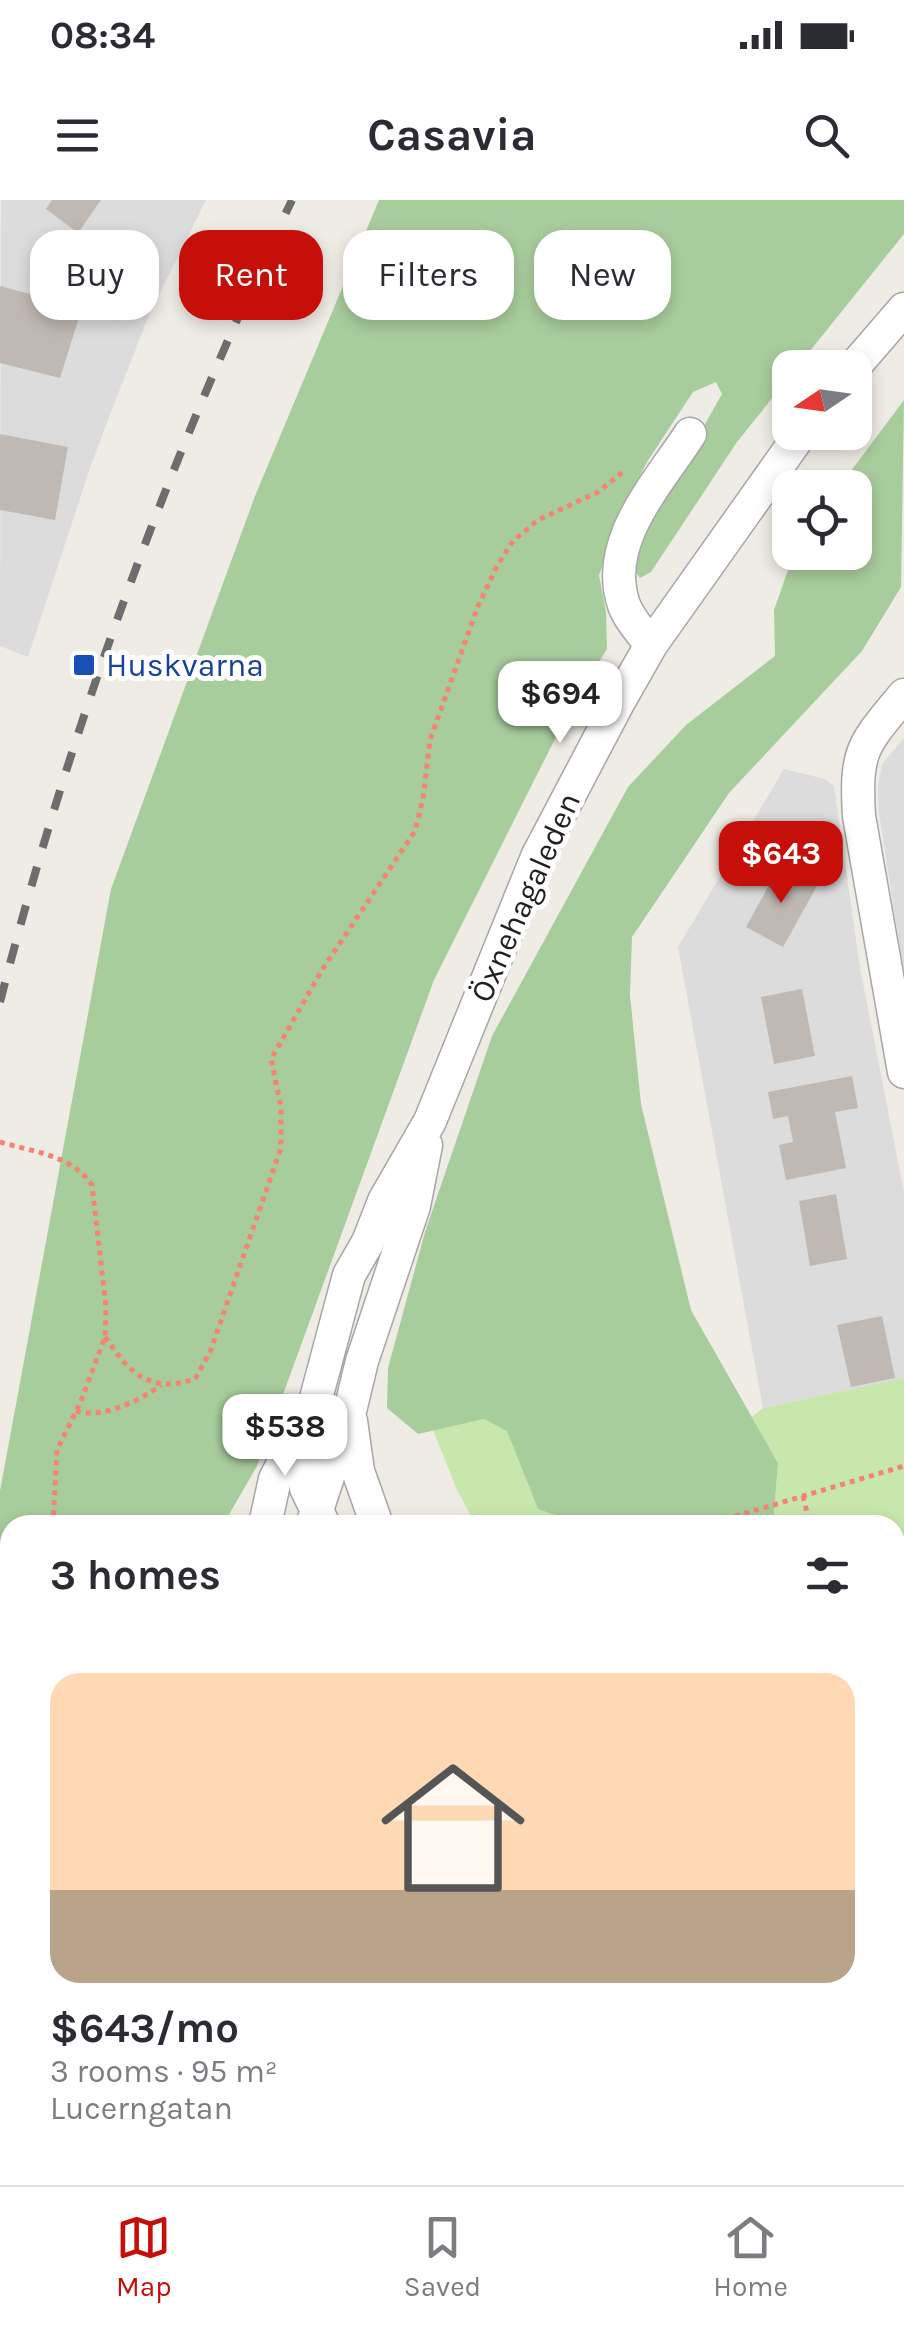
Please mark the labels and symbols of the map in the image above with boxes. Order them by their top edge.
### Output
north arrow [772,350,872,450]
place label: Huskvarna [106,647,264,684]
marker: Huskvarna [71,652,97,678]
pin: $694 [501,661,619,746]
street label: Öxnehagaleden [463,787,588,1008]
pin: $643 [722,821,840,906]
pin: $538 [226,1394,344,1479]

